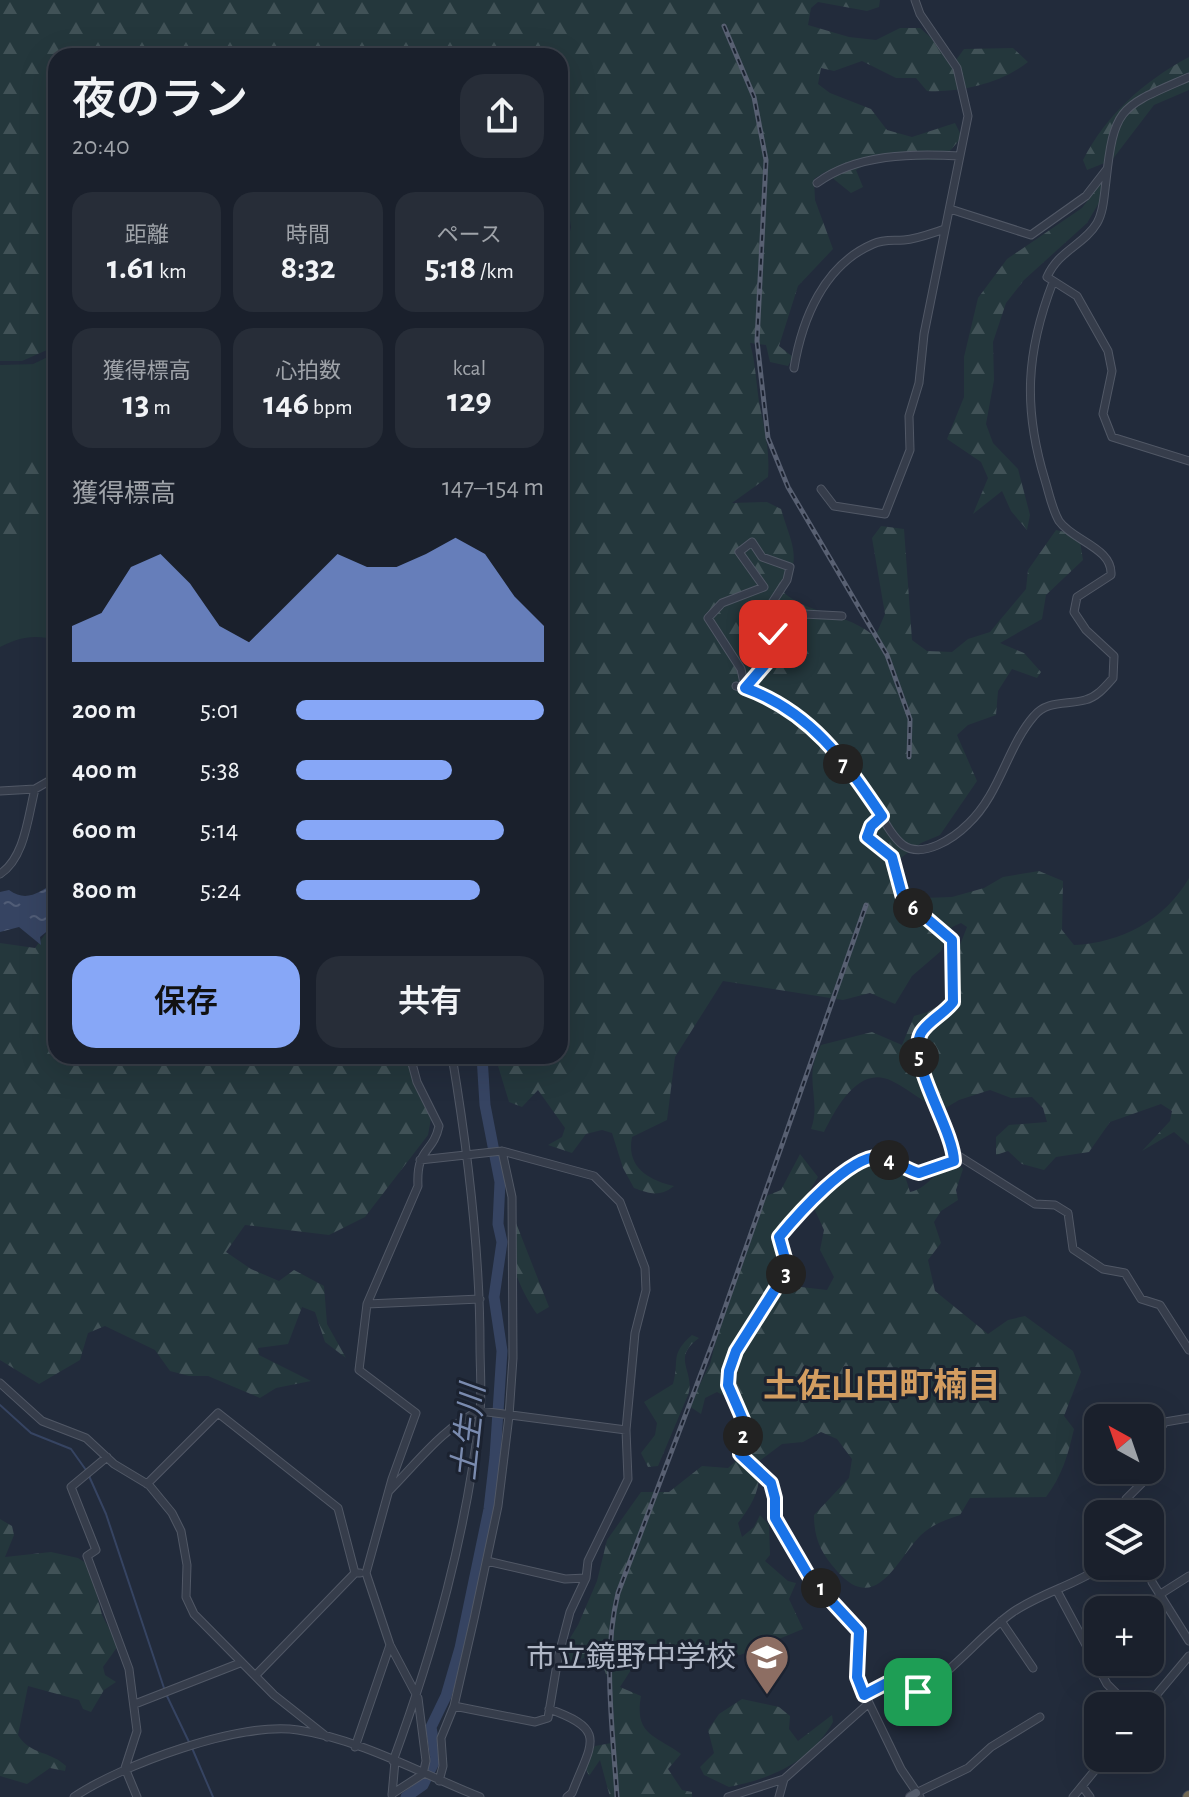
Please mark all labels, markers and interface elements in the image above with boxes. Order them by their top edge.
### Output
button: share [460,74,544,158]
text: 夜のラン [72,79,248,123]
text: 20:40 [72,133,130,159]
text: 距離 [125,224,169,246]
text: 時間 [286,224,330,246]
text: ペース [437,224,502,246]
text: 1.61 [107,251,155,285]
text: 8:32 [280,251,336,285]
text: 5:18 [425,251,476,285]
text: km [155,260,187,282]
text: /km [476,260,514,282]
text: kcal [453,357,486,379]
text: 獲得標高 [103,360,191,382]
text: 心拍数 [275,360,341,382]
text: 129 [447,384,492,418]
text: 13 [123,387,150,421]
text: 146 [263,387,309,421]
text: m [150,396,171,418]
text: bpm [309,396,353,418]
text: 147–154 m [442,474,544,500]
text: 獲得標高 [72,481,176,507]
pin [739,600,807,668]
icon: check [751,612,795,656]
text: 200 m [72,697,136,723]
text: 5:01 [200,697,240,723]
pin: 7 [823,744,863,784]
text: 7 [838,753,848,775]
text: 400 m [72,757,137,783]
text: 5:38 [200,757,240,783]
text: 600 m [72,817,137,843]
text: 5:14 [200,817,238,843]
text: 800 m [72,877,137,903]
text: 5:24 [200,877,241,903]
pin: 6 [893,888,933,928]
text: 6 [908,897,918,919]
button: 保存 [72,956,300,1048]
button: 共有 [316,956,544,1048]
pin: 5 [899,1037,939,1077]
text: 5 [914,1046,924,1068]
pin: 4 [869,1140,909,1180]
text: 4 [883,1149,895,1171]
pin: 3 [766,1254,806,1294]
text: 3 [781,1263,791,1285]
district label: 土佐山田町楠目 [763,1367,1001,1404]
water label: 土生川 [447,1380,490,1482]
north arrow [1084,1404,1164,1484]
map controls [1084,1404,1164,1772]
pin: 2 [723,1416,763,1456]
text: 2 [738,1425,748,1447]
button: layers [1084,1500,1164,1580]
pin: 1 [801,1568,841,1608]
text: 1 [817,1577,825,1599]
button: + [1084,1596,1164,1676]
school or university icon: 市立鏡野中学校 [743,1633,791,1696]
place label: 市立鏡野中学校 [526,1641,736,1673]
pin [884,1658,952,1726]
icon: arrive [896,1670,940,1714]
button: − [1084,1692,1164,1772]

